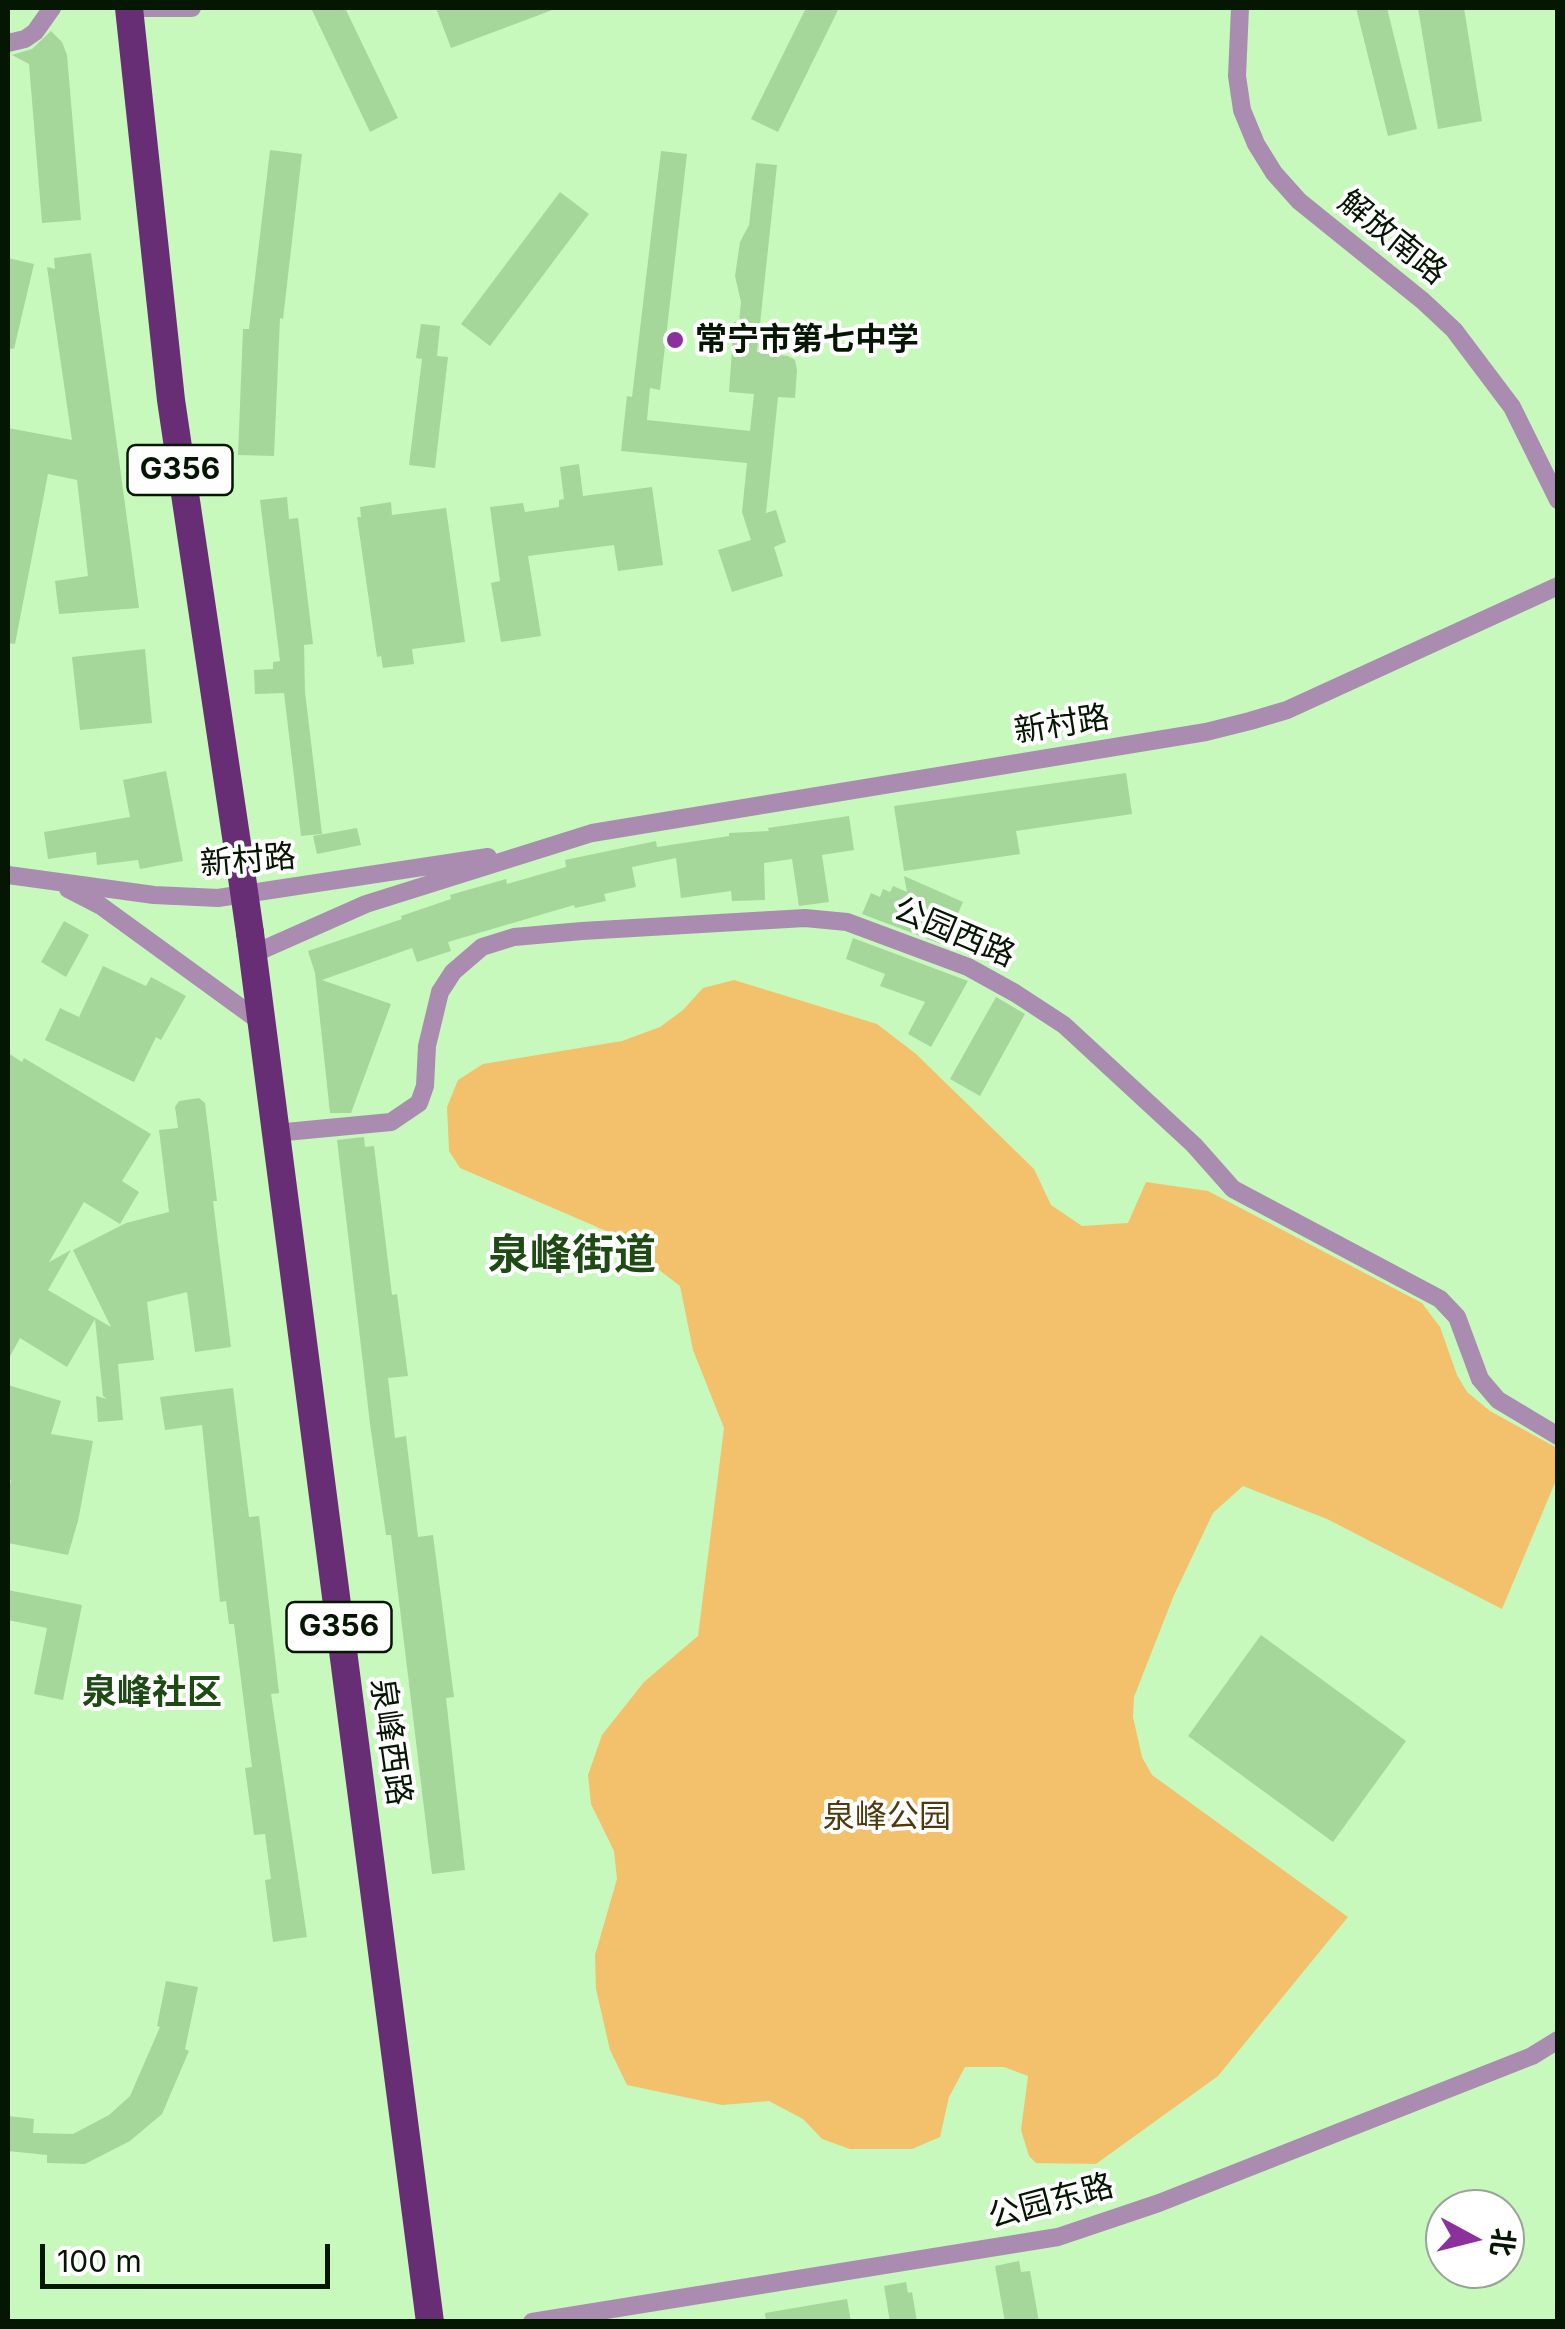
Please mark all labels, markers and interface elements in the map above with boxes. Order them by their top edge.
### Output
street label: 解放南路 [1330,183,1454,293]
place label: 常宁市第七中学 [695,321,919,359]
marker: 常宁市第七中学 [664,329,686,351]
road number: G356 [128,445,232,495]
street label: 新村路 [1012,699,1112,751]
street label: 新村路 [199,838,297,884]
street label: 公园西路 [888,890,1020,976]
district label: 泉峰街道 [488,1231,656,1281]
road number: G356 [286,1602,392,1652]
district label: 泉峰社区 [82,1672,222,1714]
street label: 泉峰西路 [362,1676,418,1808]
park label: 泉峰公园 [823,1798,951,1836]
street label: 公园东路 [984,2167,1118,2237]
north arrow [1425,2189,1525,2289]
scale bar [45,2224,335,2286]
text: 北 [1484,2226,1521,2258]
text: 100 m [57,2243,142,2279]

